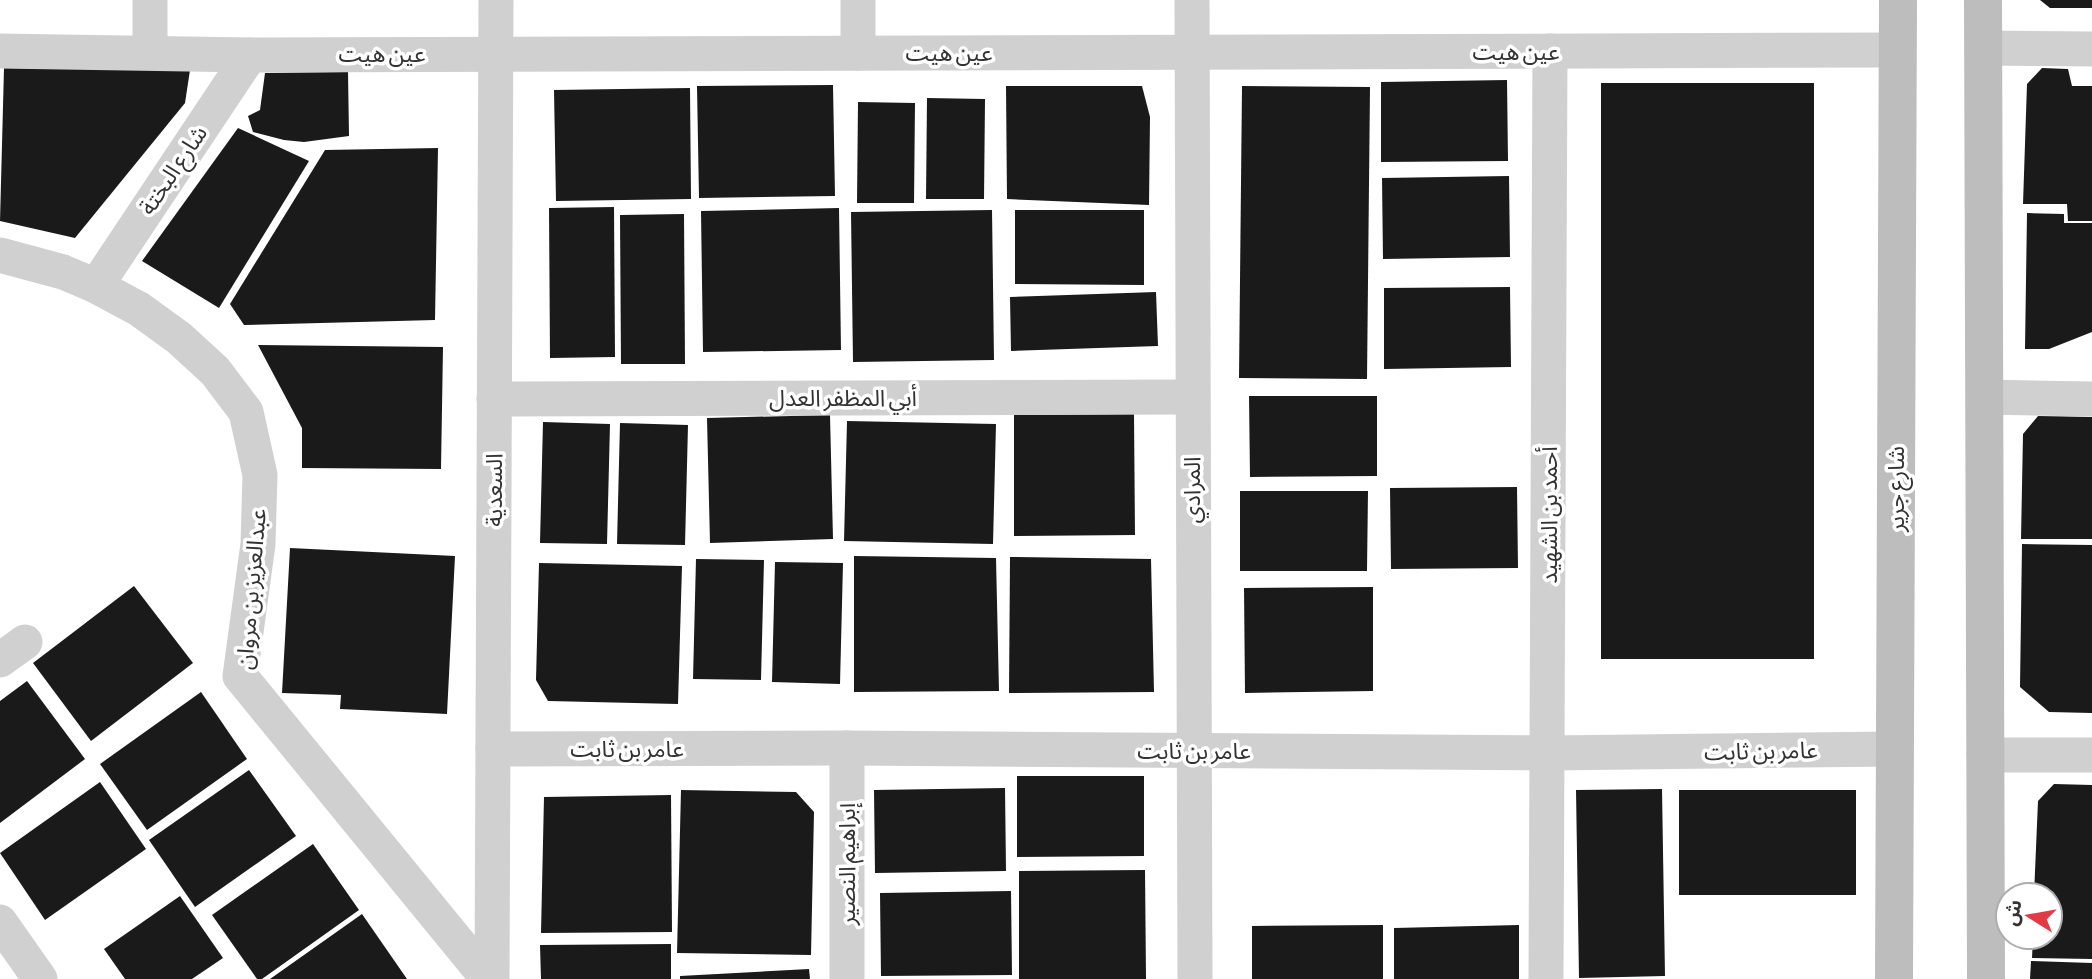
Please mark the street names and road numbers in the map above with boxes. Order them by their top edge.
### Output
street label: عين هيت [1472,39,1560,65]
street label: عين هيت [905,40,993,66]
street label: عين هيت [338,41,426,67]
street label: شارع البختة [134,121,216,222]
street label: أبي المظفر العدل [769,384,917,415]
street label: أحمد بن الشهيد [1535,446,1562,584]
street label: شارع جرير [1883,446,1913,533]
street label: السعدية [481,453,507,527]
street label: المرادي [1179,456,1209,524]
street label: عبدالعزيز بن مروان [231,507,272,671]
street label: عامر بن ثابت [570,736,684,763]
street label: عامر بن ثابت [1704,737,1818,766]
street label: عامر بن ثابت [1137,738,1251,765]
street label: إبراهيم النصير [834,802,864,926]

